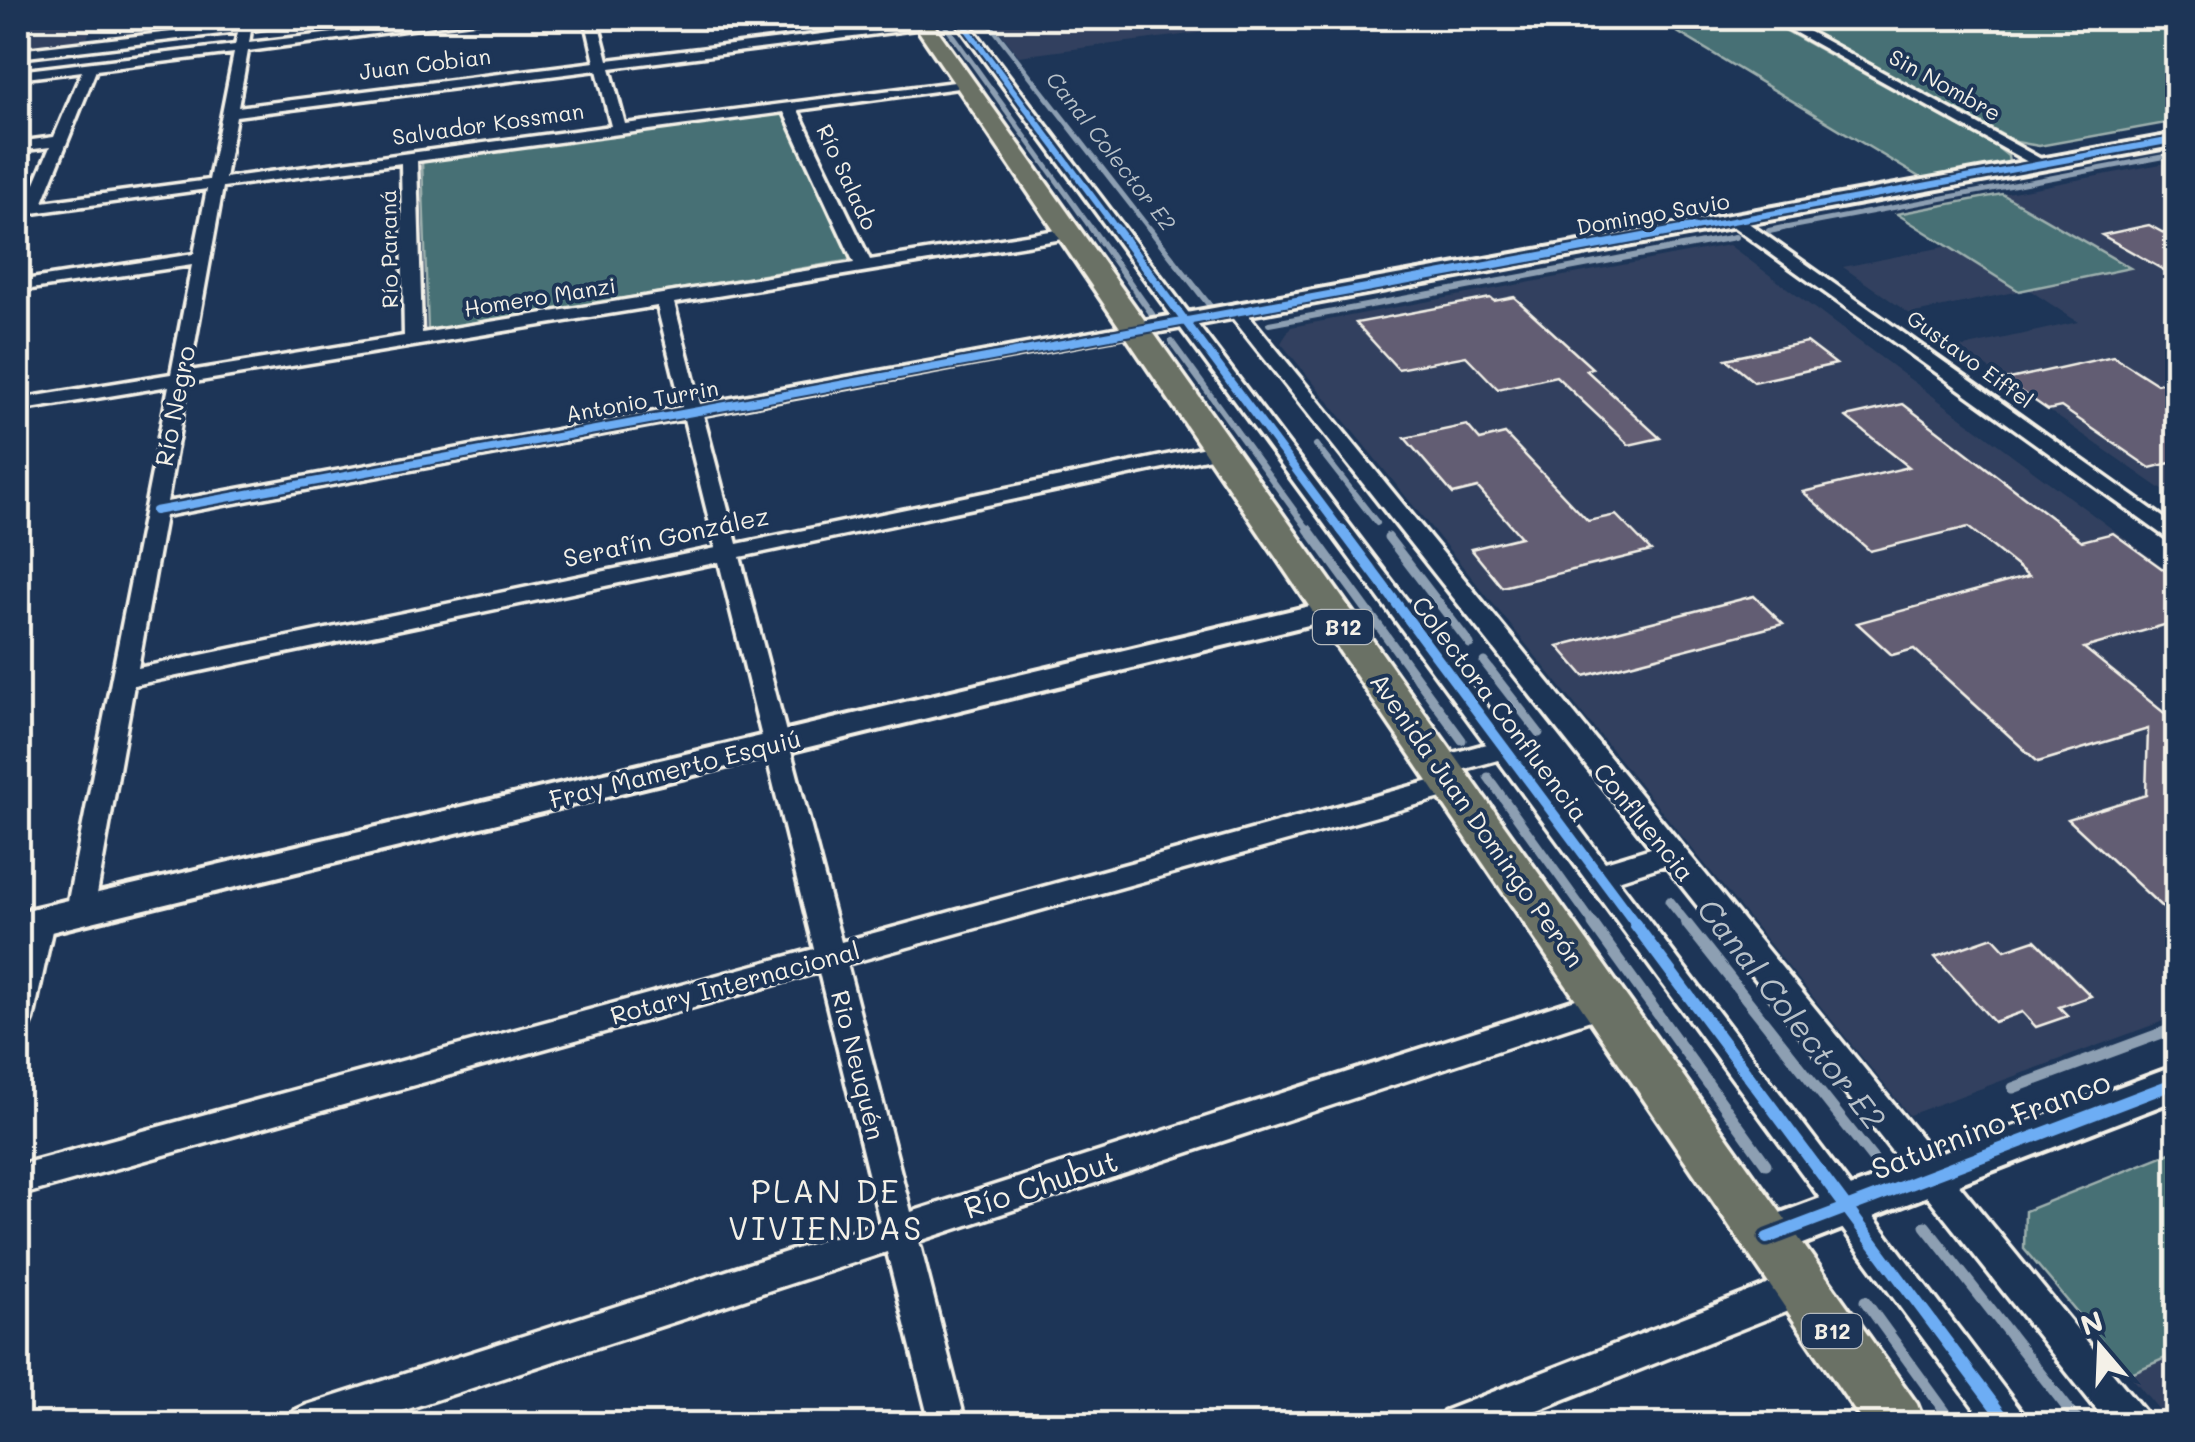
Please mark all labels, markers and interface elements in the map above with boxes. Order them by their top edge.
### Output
street label: Juan Cobian [357,41,492,86]
street label: Sin Nombre [1884,42,2006,127]
water label: Canal Colector E2 [1040,65,1183,236]
street label: Salvador Kossman [390,96,586,151]
street label: Río Salado [810,119,885,234]
street label: Domingo Savio [1574,186,1732,241]
street label: Río Paraná [373,189,404,309]
street label: Homero Manzi [462,270,618,323]
street label: Gustavo Eiffel [1901,303,2039,414]
street label: Río Negro [147,343,201,469]
street label: Antonio Turrin [563,373,720,428]
street label: Serafín González [560,499,772,573]
street label: Colectora Confluencia [1405,589,1596,828]
road number: B12 [1313,610,1373,644]
street label: Avenida Juan Domingo Perón [1364,666,1592,973]
street label: Fray Mamerto Esquiú [546,721,804,816]
street label: Confluencia [1587,756,1702,887]
water label: Canal Colector E2 [1689,888,1896,1137]
street label: Rotary Internacional [606,933,863,1032]
street label: Rio Neuquén [825,987,893,1143]
street label: Saturnino Franco [1865,1060,2115,1188]
street label: Río Chubut [958,1139,1122,1227]
district label: PLAN DE VIVIENDAS [728,1169,924,1248]
north arrow [2050,1297,2150,1397]
text: N [2076,1302,2107,1343]
road number: B12 [1802,1314,1862,1348]

